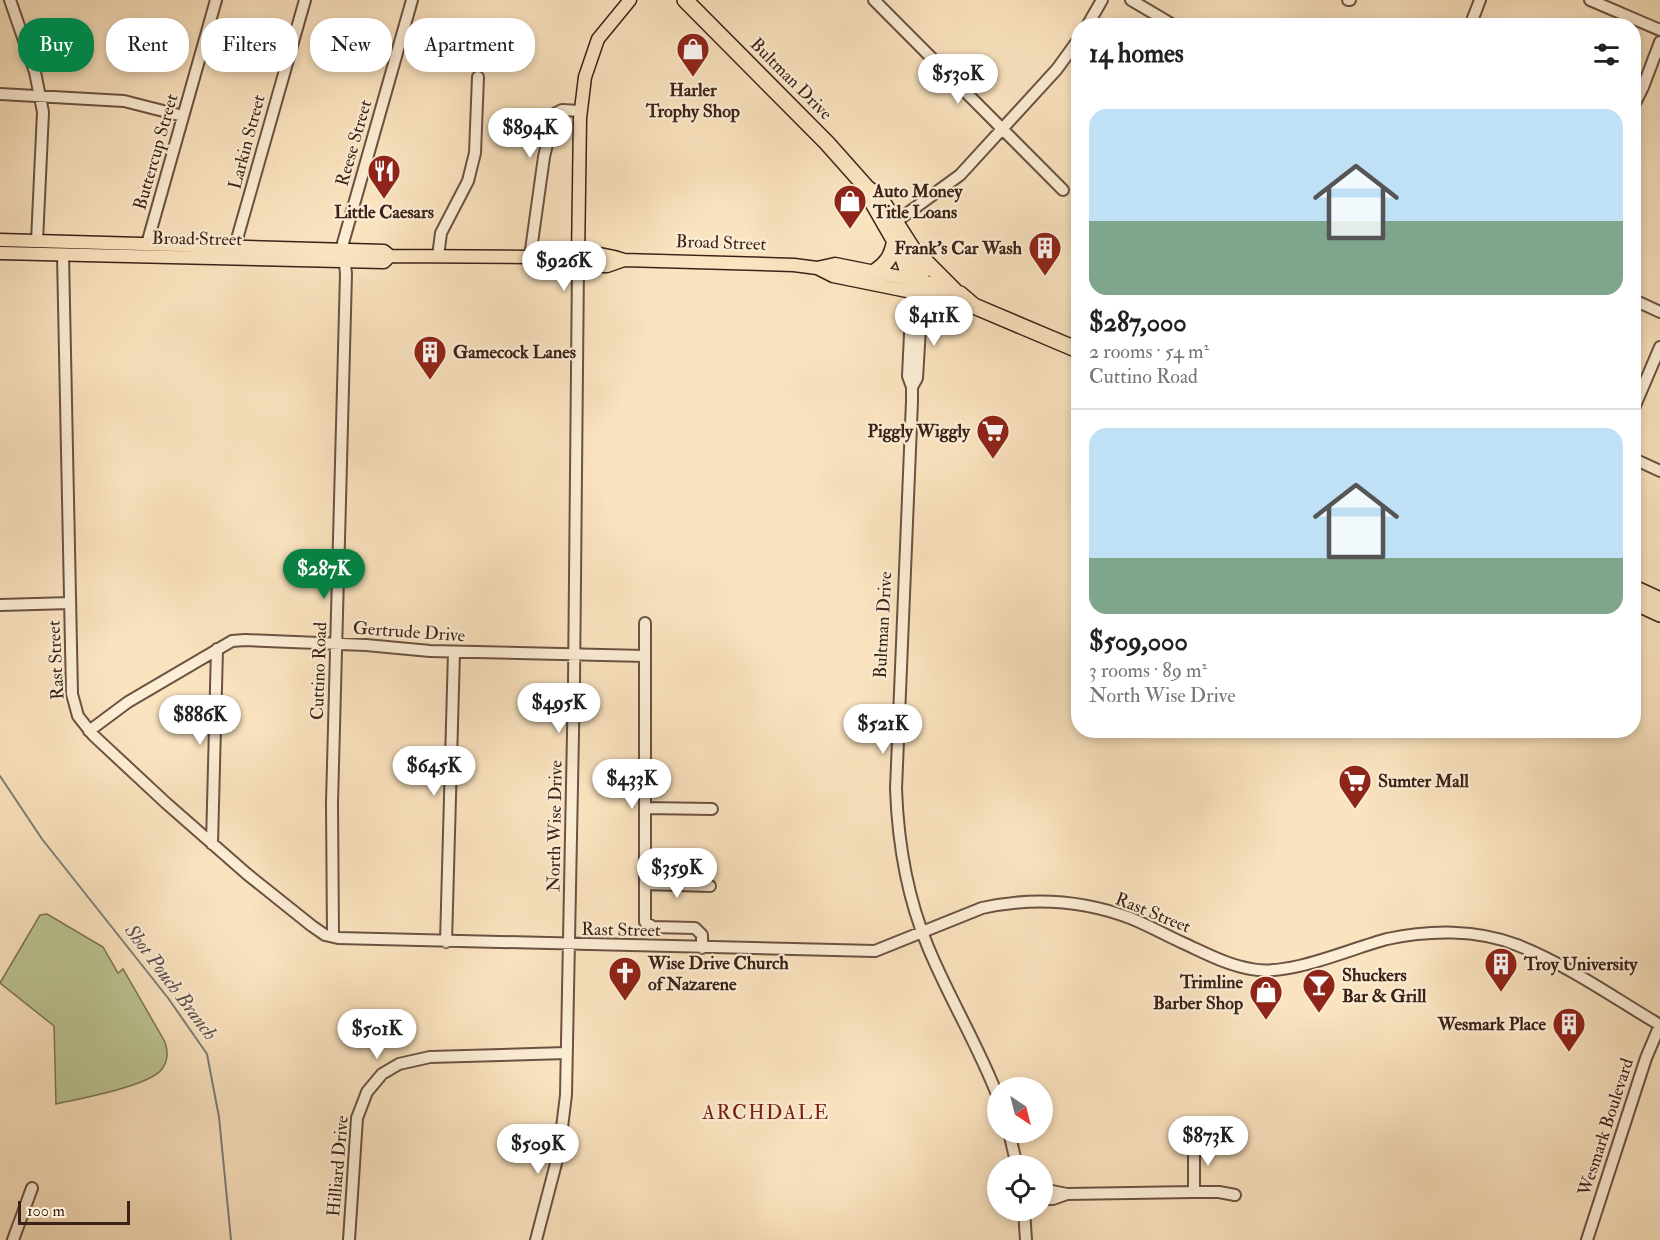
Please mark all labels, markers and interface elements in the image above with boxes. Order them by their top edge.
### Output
chip: Buy [18,18,94,72]
chip: Rent [106,18,189,72]
chip: Filters [201,18,298,72]
chip: New [310,18,392,72]
chip: Apartment [404,18,535,72]
shop icon: Harler Trophy Shop [675,31,711,78]
street label: Bultman Drive [745,33,837,125]
text: 14 homes [1089,38,1184,70]
icon: filters [1590,38,1623,71]
pin: $530K [916,54,1000,105]
text: $530K [932,61,984,86]
place label: Harler Trophy Shop [645,79,740,123]
street label: Buttercup Street [128,91,184,213]
street label: Larkin Street [223,92,271,192]
street label: Reese Street [331,97,377,189]
pin: $894K [488,108,572,159]
text: $894K [502,115,558,140]
icon: home [1302,148,1410,256]
restaurant icon: Little Caesars [366,153,402,200]
place label: Auto Money Title Loans [872,180,963,224]
shop icon: Auto Money Title Loans [832,183,868,230]
place label: Little Caesars [334,201,434,224]
street label: Broad Street [152,227,243,251]
street label: Broad Street [675,230,767,256]
building icon: Frank's Car Wash [1027,230,1063,277]
place label: Frank's Car Wash [894,237,1023,260]
pin: $926K [522,241,606,292]
text: $926K [536,248,592,273]
pin: $411K [892,296,976,347]
text: $411K [909,303,959,328]
text: $287,000 [1089,307,1187,339]
building icon: Gamecock Lanes [412,334,448,381]
text: 2 rooms · 54 m² [1089,339,1209,364]
place label: Gamecock Lanes [453,341,576,364]
text: Cuttino Road [1089,364,1198,389]
supermarket icon: Piggly Wiggly [975,413,1011,460]
place label: Piggly Wiggly [868,420,971,443]
icon: home [1302,467,1410,575]
pin: $287K [282,549,366,600]
text: $287K [297,556,351,581]
street label: Bultman Drive [869,570,897,679]
street label: Gertrude Drive [352,617,466,647]
street label: Rast Street [42,620,70,700]
street label: Cuttino Road [306,621,332,720]
text: $509,000 [1089,626,1188,658]
text: 3 rooms · 89 m² [1089,658,1207,683]
pin: $495K [517,683,601,734]
text: North Wise Drive [1089,683,1236,708]
text: $495K [531,690,587,715]
pin: $886K [158,695,242,746]
text: $886K [173,702,227,727]
pin: $521K [841,704,925,755]
text: $521K [857,711,909,736]
pin: $645K [392,746,476,797]
text: $645K [407,753,461,778]
street label: North Wise Drive [542,759,568,892]
pin: $433K [590,759,674,810]
supermarket icon: Sumter Mall [1337,763,1373,810]
text: $433K [606,766,658,791]
place label: Sumter Mall [1378,770,1469,793]
pin: $359K [635,848,719,899]
text: $359K [651,855,703,880]
street label: Rast Street [1112,887,1194,939]
water label: Shot Pouch Branch [119,918,223,1045]
street label: Rast Street [581,918,661,942]
building icon: Troy University [1483,946,1519,993]
place label: Wise Drive Church of Nazarene [647,952,789,996]
place label: Troy University [1523,953,1639,976]
church icon: Wise Drive Church of Nazarene [607,955,643,1002]
place label: Shuckers Bar & Grill [1342,964,1427,1008]
bar icon: Shuckers Bar & Grill [1301,967,1337,1014]
place label: Trimline Barber Shop [1153,971,1243,1015]
shop icon: Trimline Barber Shop [1248,974,1284,1021]
building icon: Wesmark Place [1551,1006,1587,1053]
pin: $501K [335,1009,419,1060]
place label: Wesmark Place [1437,1013,1546,1036]
text: $501K [351,1016,403,1041]
street label: Wesmark Boulevard [1573,1055,1639,1200]
north arrow [987,1077,1053,1143]
map controls [987,1077,1053,1221]
district label: ARCHDALE [701,1100,830,1125]
street label: Hilliard Drive [322,1114,354,1218]
pin: $873K [1166,1116,1250,1167]
text: $873K [1182,1123,1234,1148]
pin: $509K [496,1124,580,1175]
text: $509K [511,1131,565,1156]
button: locate [987,1155,1053,1221]
scale bar [18,1198,130,1226]
text: 100 m [27,1201,65,1221]

